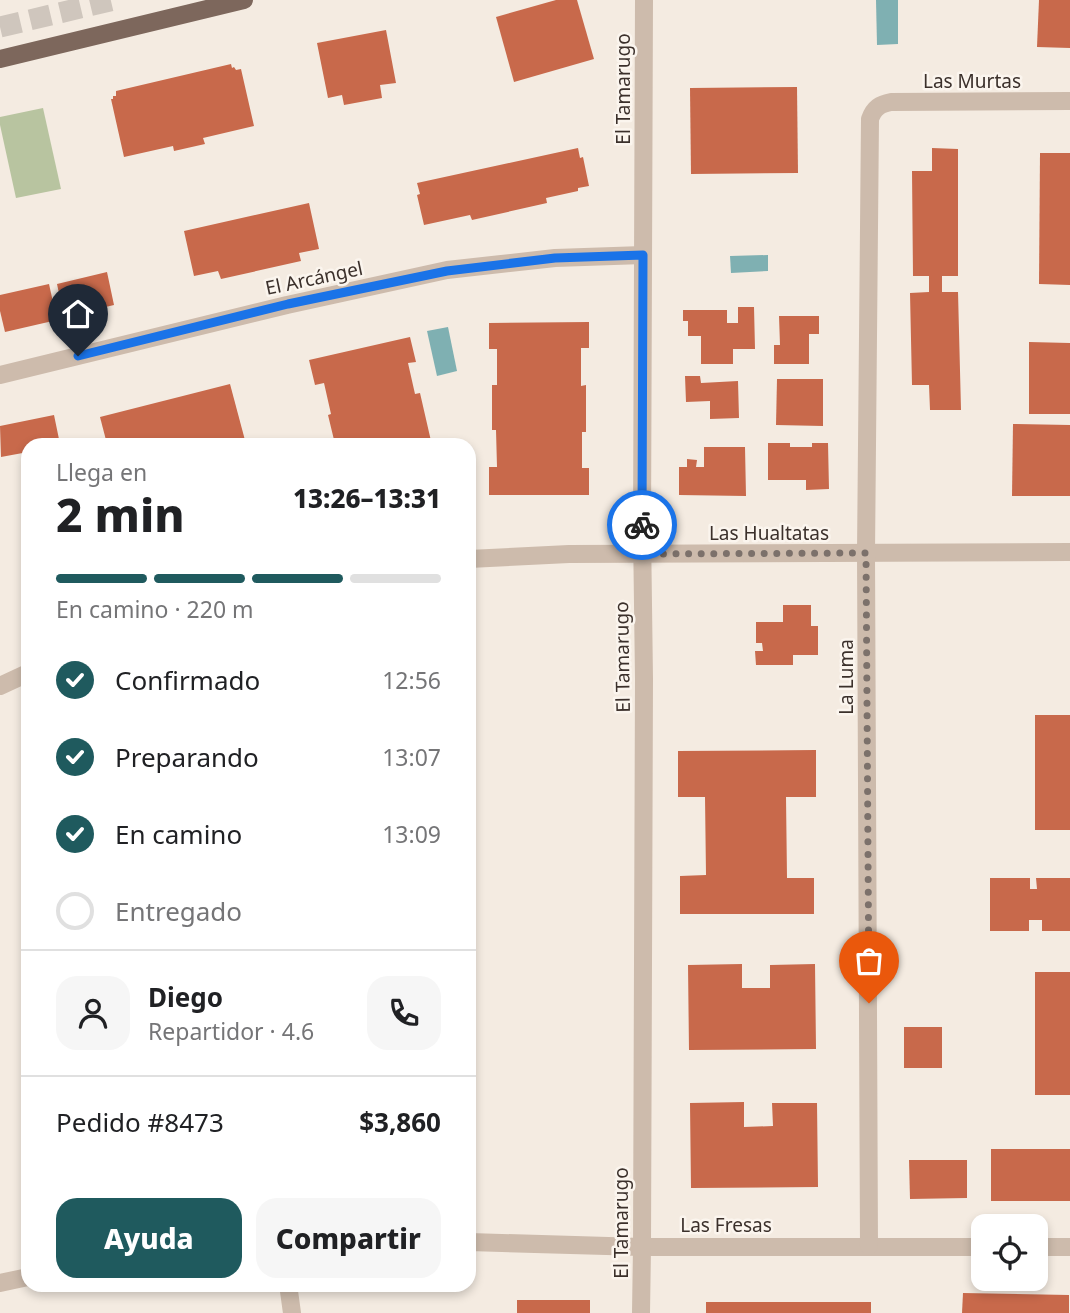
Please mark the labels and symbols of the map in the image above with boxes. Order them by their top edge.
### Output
street label: El Tamarugo [610,33,636,145]
street label: Las Murtas [923,68,1021,94]
street label: El Arcángel [263,255,365,301]
pin [48,284,108,356]
courier [607,490,677,560]
street label: Las Hualtatas [709,520,829,546]
street label: El Tamarugo [608,601,636,713]
street label: La Luma [833,639,859,715]
pin [839,931,899,1003]
street label: El Tamarugo [608,1167,634,1279]
street label: Las Fresas [680,1212,772,1238]

